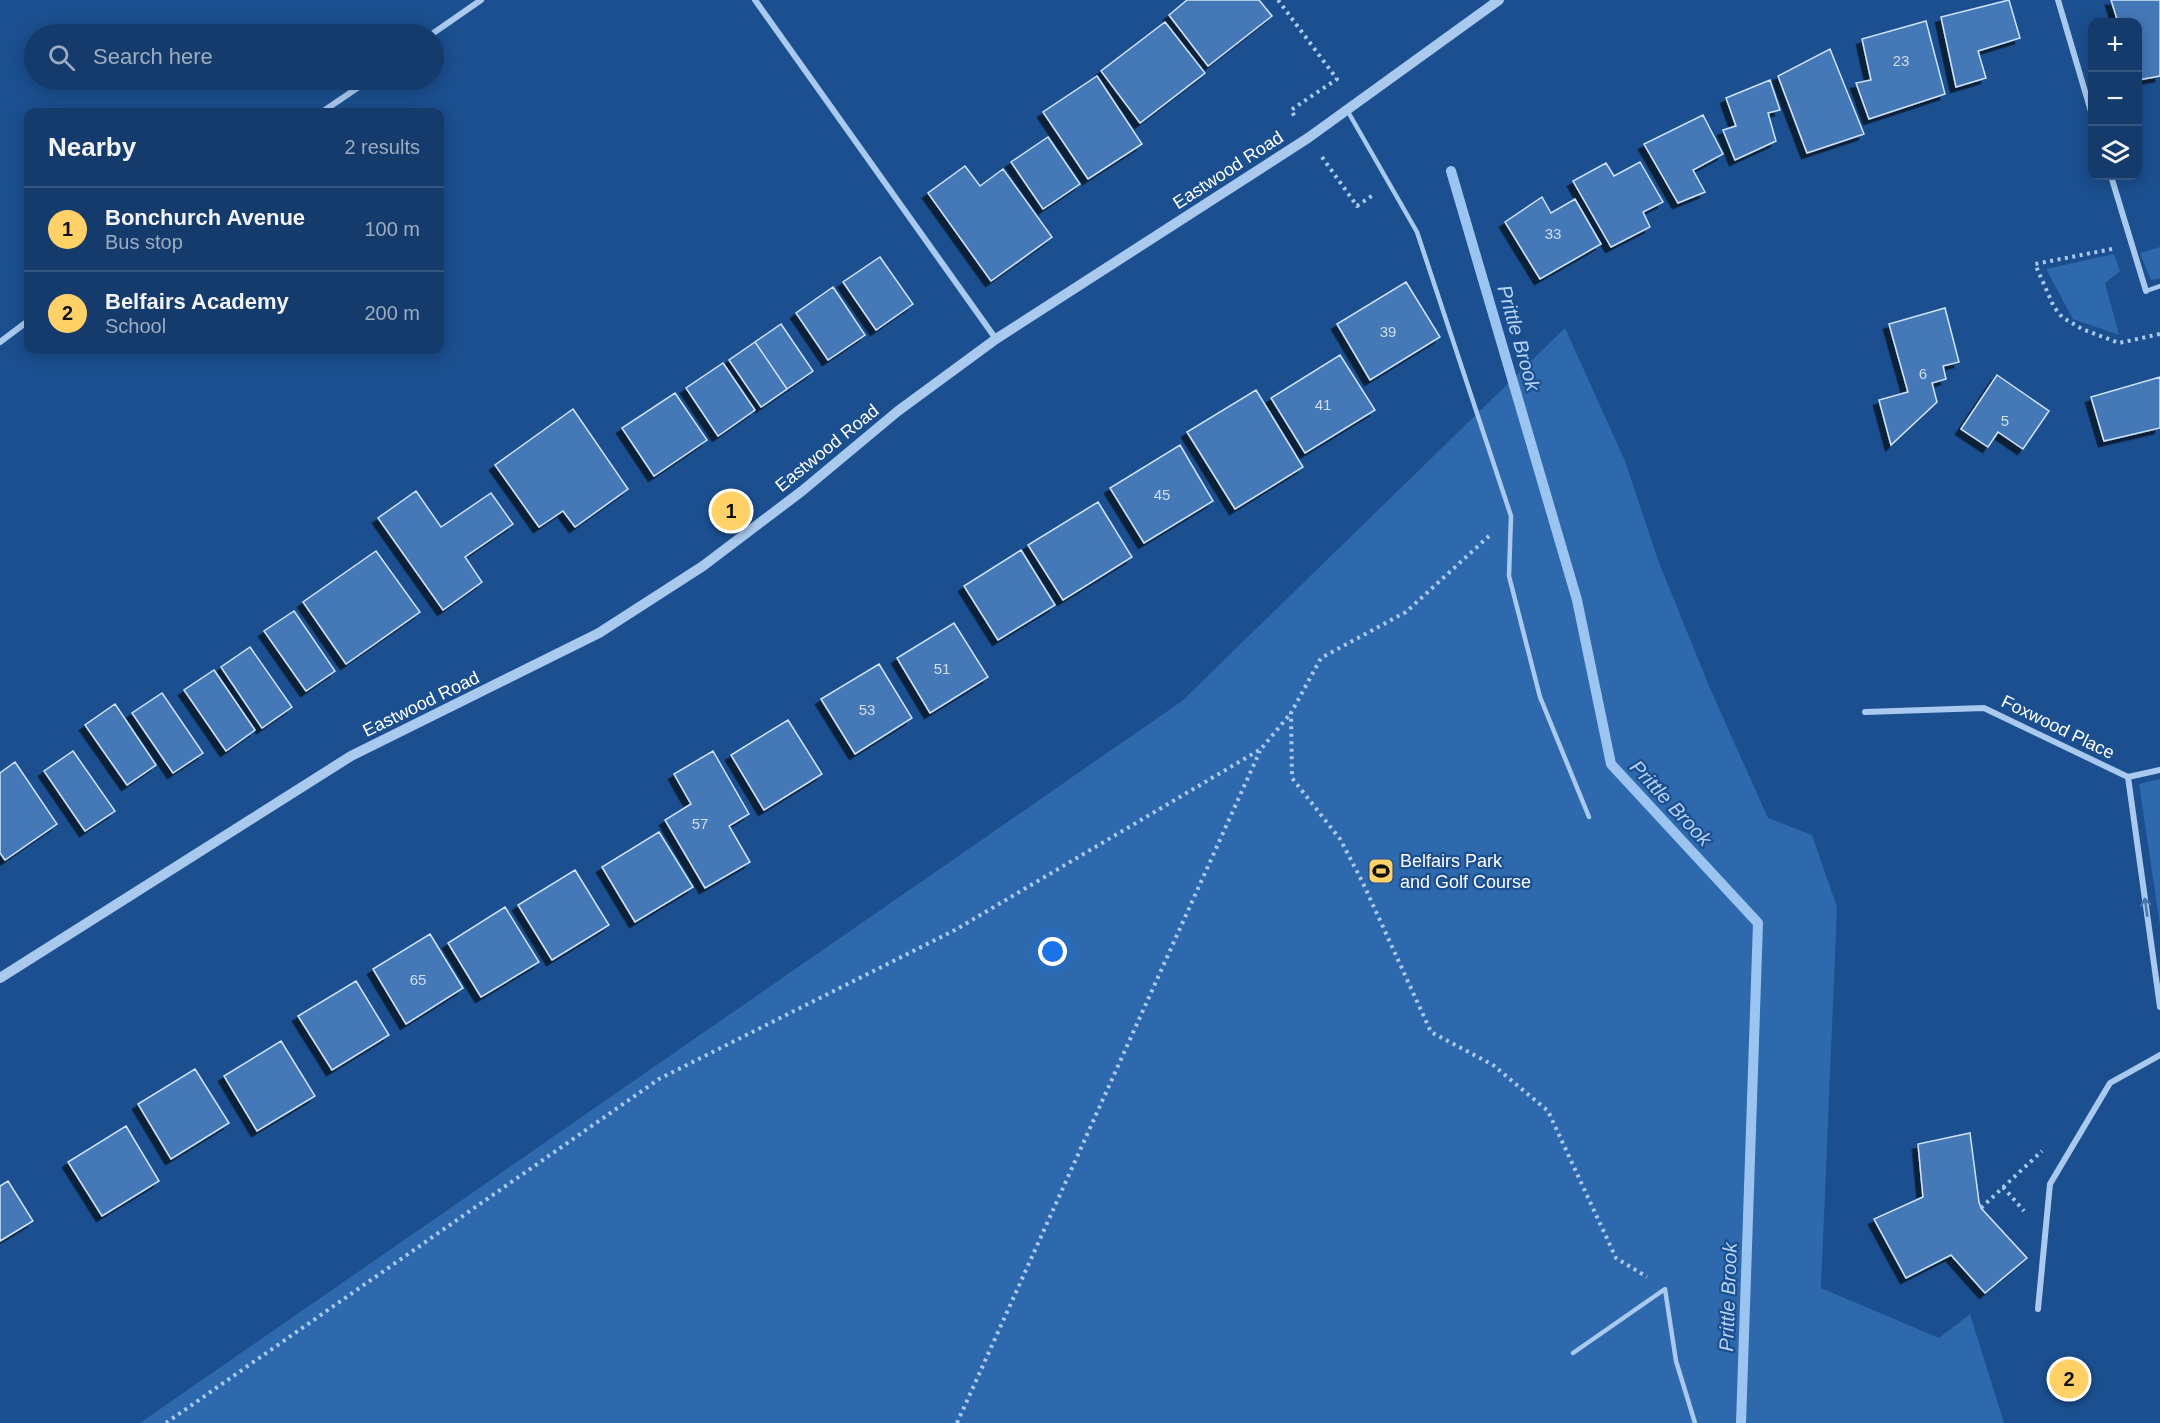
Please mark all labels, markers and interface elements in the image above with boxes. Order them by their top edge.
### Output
map controls [2088,18,2142,180]
button: + [2088,18,2142,72]
search box [24,24,444,90]
icon: search [45,41,78,74]
text: Search here [93,44,213,69]
house number: 23 [1893,52,1909,69]
button: − [2088,72,2142,126]
button: layers [2088,126,2142,180]
street label: Eastwood Road [1169,127,1287,213]
text: Nearby [48,132,136,162]
text: 2 results [344,136,420,158]
text: Bonchurch Avenue [105,205,305,230]
text: 1 [62,218,73,240]
text: 100 m [364,218,420,240]
house number: 33 [1545,225,1561,242]
text: Bus stop [105,231,183,253]
water label: Prittle Brook [1493,283,1545,394]
text: Belfairs Academy [105,289,289,314]
text: 2 [62,302,73,324]
text: 200 m [364,302,420,324]
text: School [105,315,166,337]
house number: 39 [1380,323,1396,340]
house number: 6 [1919,365,1927,382]
house number: 41 [1315,396,1331,413]
street label: Eastwood Road [771,400,883,496]
house number: 5 [2001,412,2009,429]
house number: 45 [1154,486,1170,503]
pin: 1 [712,488,750,534]
house number: 51 [934,660,950,677]
street label: Eastwood Road [360,667,482,741]
street label: Foxwood Place [1998,691,2118,763]
house number: 53 [859,701,875,718]
water label: Prittle Brook [1626,756,1717,851]
house number: 57 [692,815,708,832]
place label: Belfairs Park and Golf Course [1400,851,1531,892]
sports icon: Belfairs Park and Golf Course [1366,856,1396,886]
one-way arrow [2141,898,2152,918]
your location [1038,937,1067,966]
house number: 65 [410,971,426,988]
water label: Prittle Brook [1715,1241,1741,1352]
pin: 2 [2050,1356,2088,1402]

